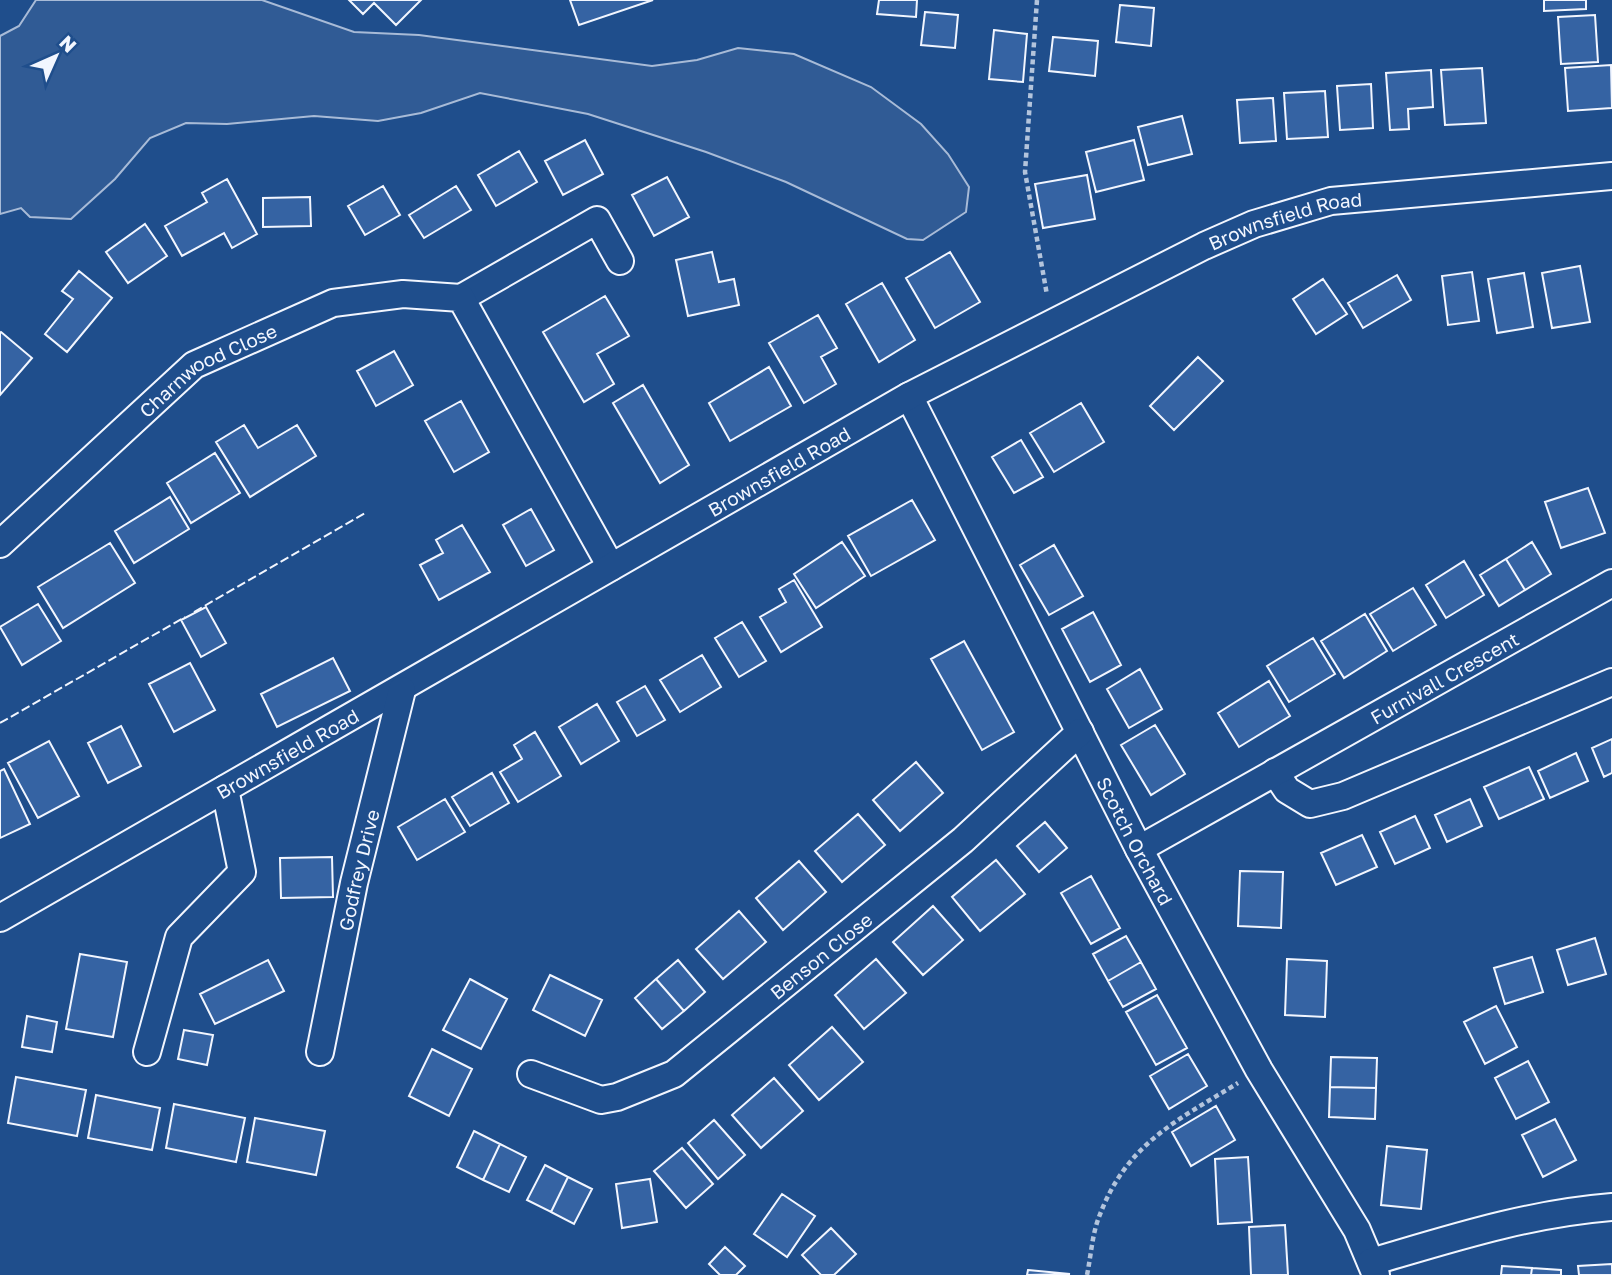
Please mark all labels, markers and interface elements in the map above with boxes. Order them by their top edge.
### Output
north arrow [21,21,91,91]
text: N [55,30,82,57]
street label: Brownsfield Road [1205,187,1363,254]
street label: Charnwood Close [134,318,280,422]
street label: Brownsfield Road [703,421,854,521]
street label: Furnivall Crescent [1366,627,1522,728]
street label: Brownsfield Road [212,703,362,803]
street label: Scotch Orchard [1093,773,1179,909]
street label: Godfrey Drive [333,807,383,933]
street label: Benson Close [765,907,876,1004]

